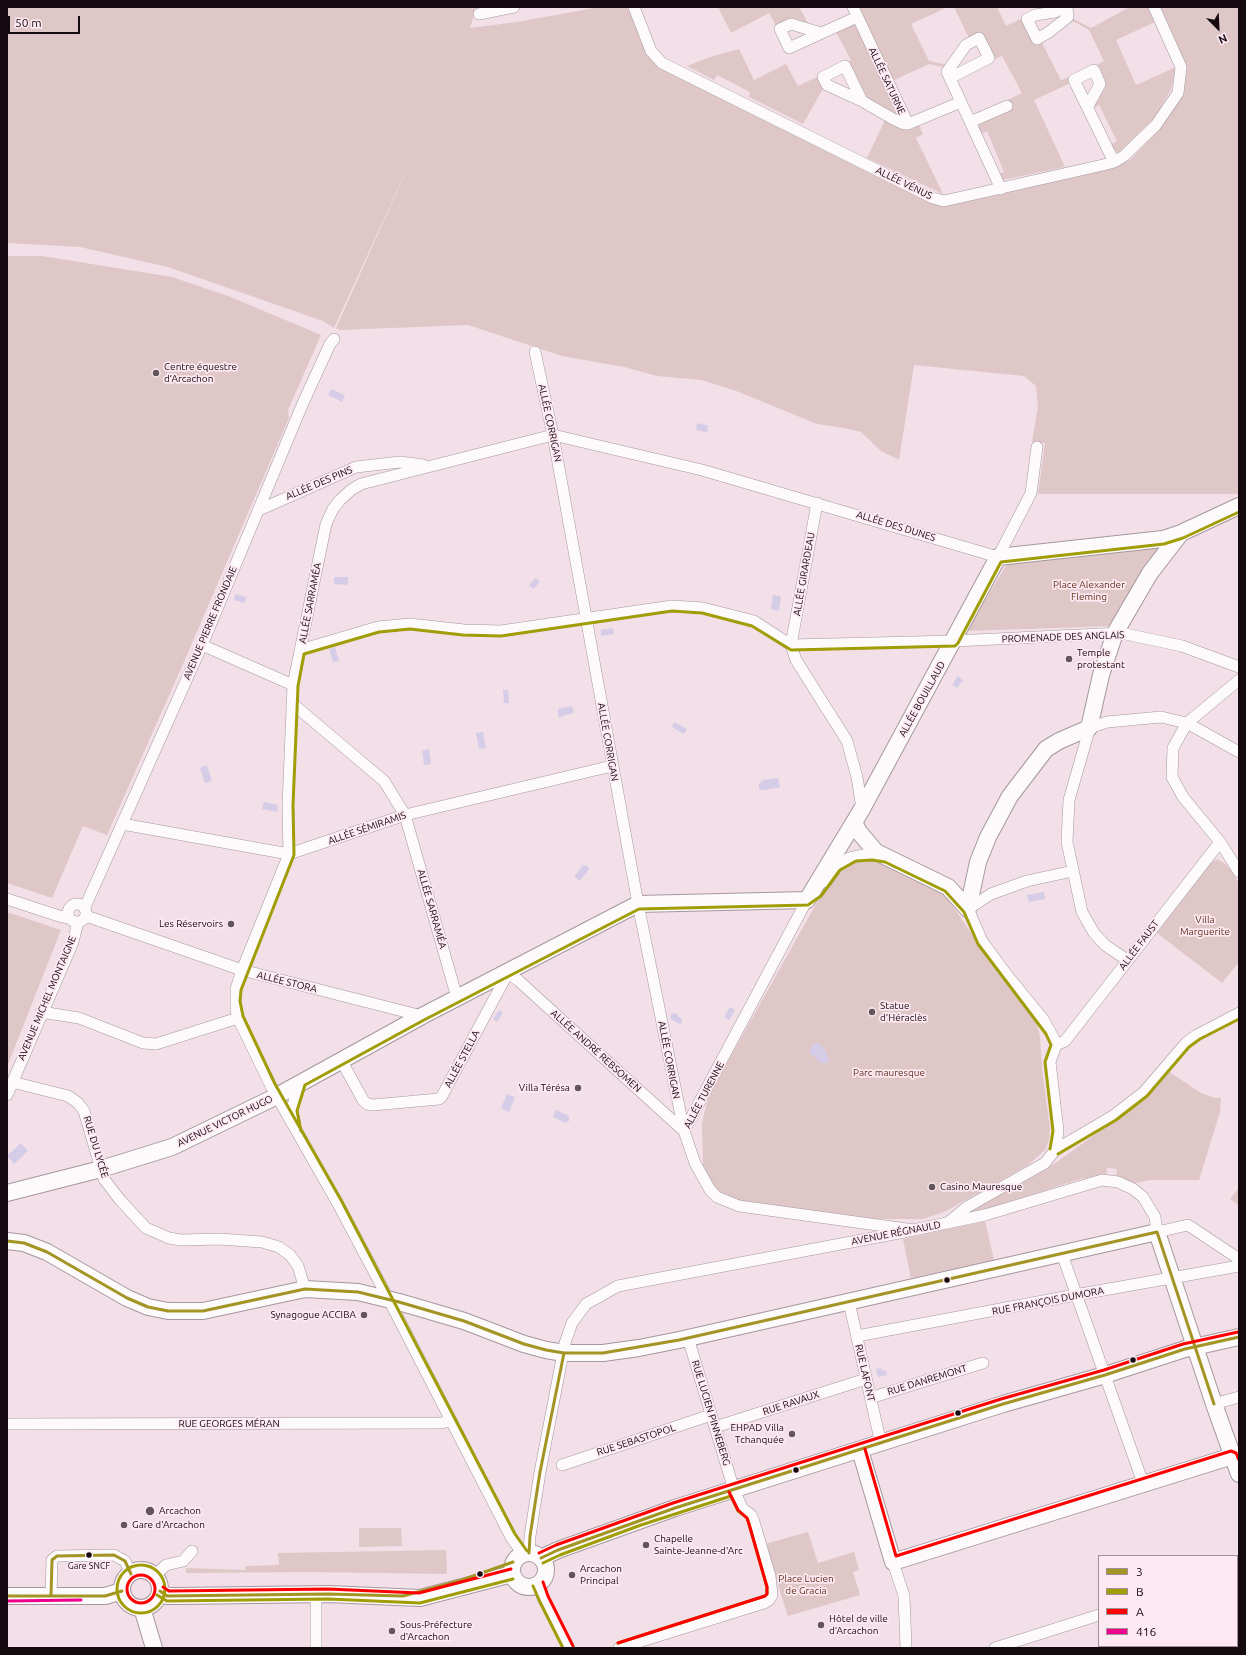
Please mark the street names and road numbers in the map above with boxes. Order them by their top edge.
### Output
street label: ALLÉE SATURNE [866,45,908,117]
street label: ALLÉE VÉNUS [874,164,934,202]
street label: ALLÉE CORRIGAN [536,383,564,463]
street label: ALLÉE DES PINS [284,464,354,502]
street label: ALLÉE DES DUNES [855,508,937,544]
street label: ALLÉE GIRARDEAU [791,531,817,617]
street label: ALLÉE SARRAMÉA [296,562,324,644]
street label: AVENUE PIERRE FRONDAIE [181,564,239,682]
street label: PROMENADE DES ANGLAIS [1001,629,1125,645]
street label: ALLÉE BOUILLAUD [896,659,948,739]
street label: ALLÉE CORRIGAN [595,702,621,782]
street label: ALLÉE SÉMIRAMIS [326,809,408,847]
street label: ALLÉE SARRAMÉA [415,868,449,950]
street label: ALLÉE FAUST [1116,918,1162,972]
street label: AVENUE MICHEL MONTAIGNE [15,934,79,1062]
street label: ALLÉE STORA [256,969,318,995]
street label: ALLÉE ANDRÉ REBSOMEN [548,1007,644,1095]
street label: ALLÉE CORRIGAN [656,1020,682,1100]
street label: ALLÉE STELLA [442,1028,482,1090]
street label: ALLÉE TURENNE [681,1059,727,1131]
street label: AVENUE VICTOR HUGO [175,1093,275,1149]
street label: RUE DU LYCÉE [81,1115,111,1179]
street label: AVENUE RÉGNAULD [850,1218,942,1248]
street label: RUE FRANÇOIS DUMORA [991,1284,1105,1318]
street label: RUE LAFONT [853,1343,877,1403]
street label: RUE LUCIEN PINNEBERG [689,1359,733,1467]
street label: RUE DANREMONT [886,1362,968,1398]
street label: RUE RAVAUX [761,1388,821,1418]
street label: RUE GEORGES MÉRAN [178,1418,280,1430]
street label: RUE SEBASTOPOL [595,1422,677,1458]

